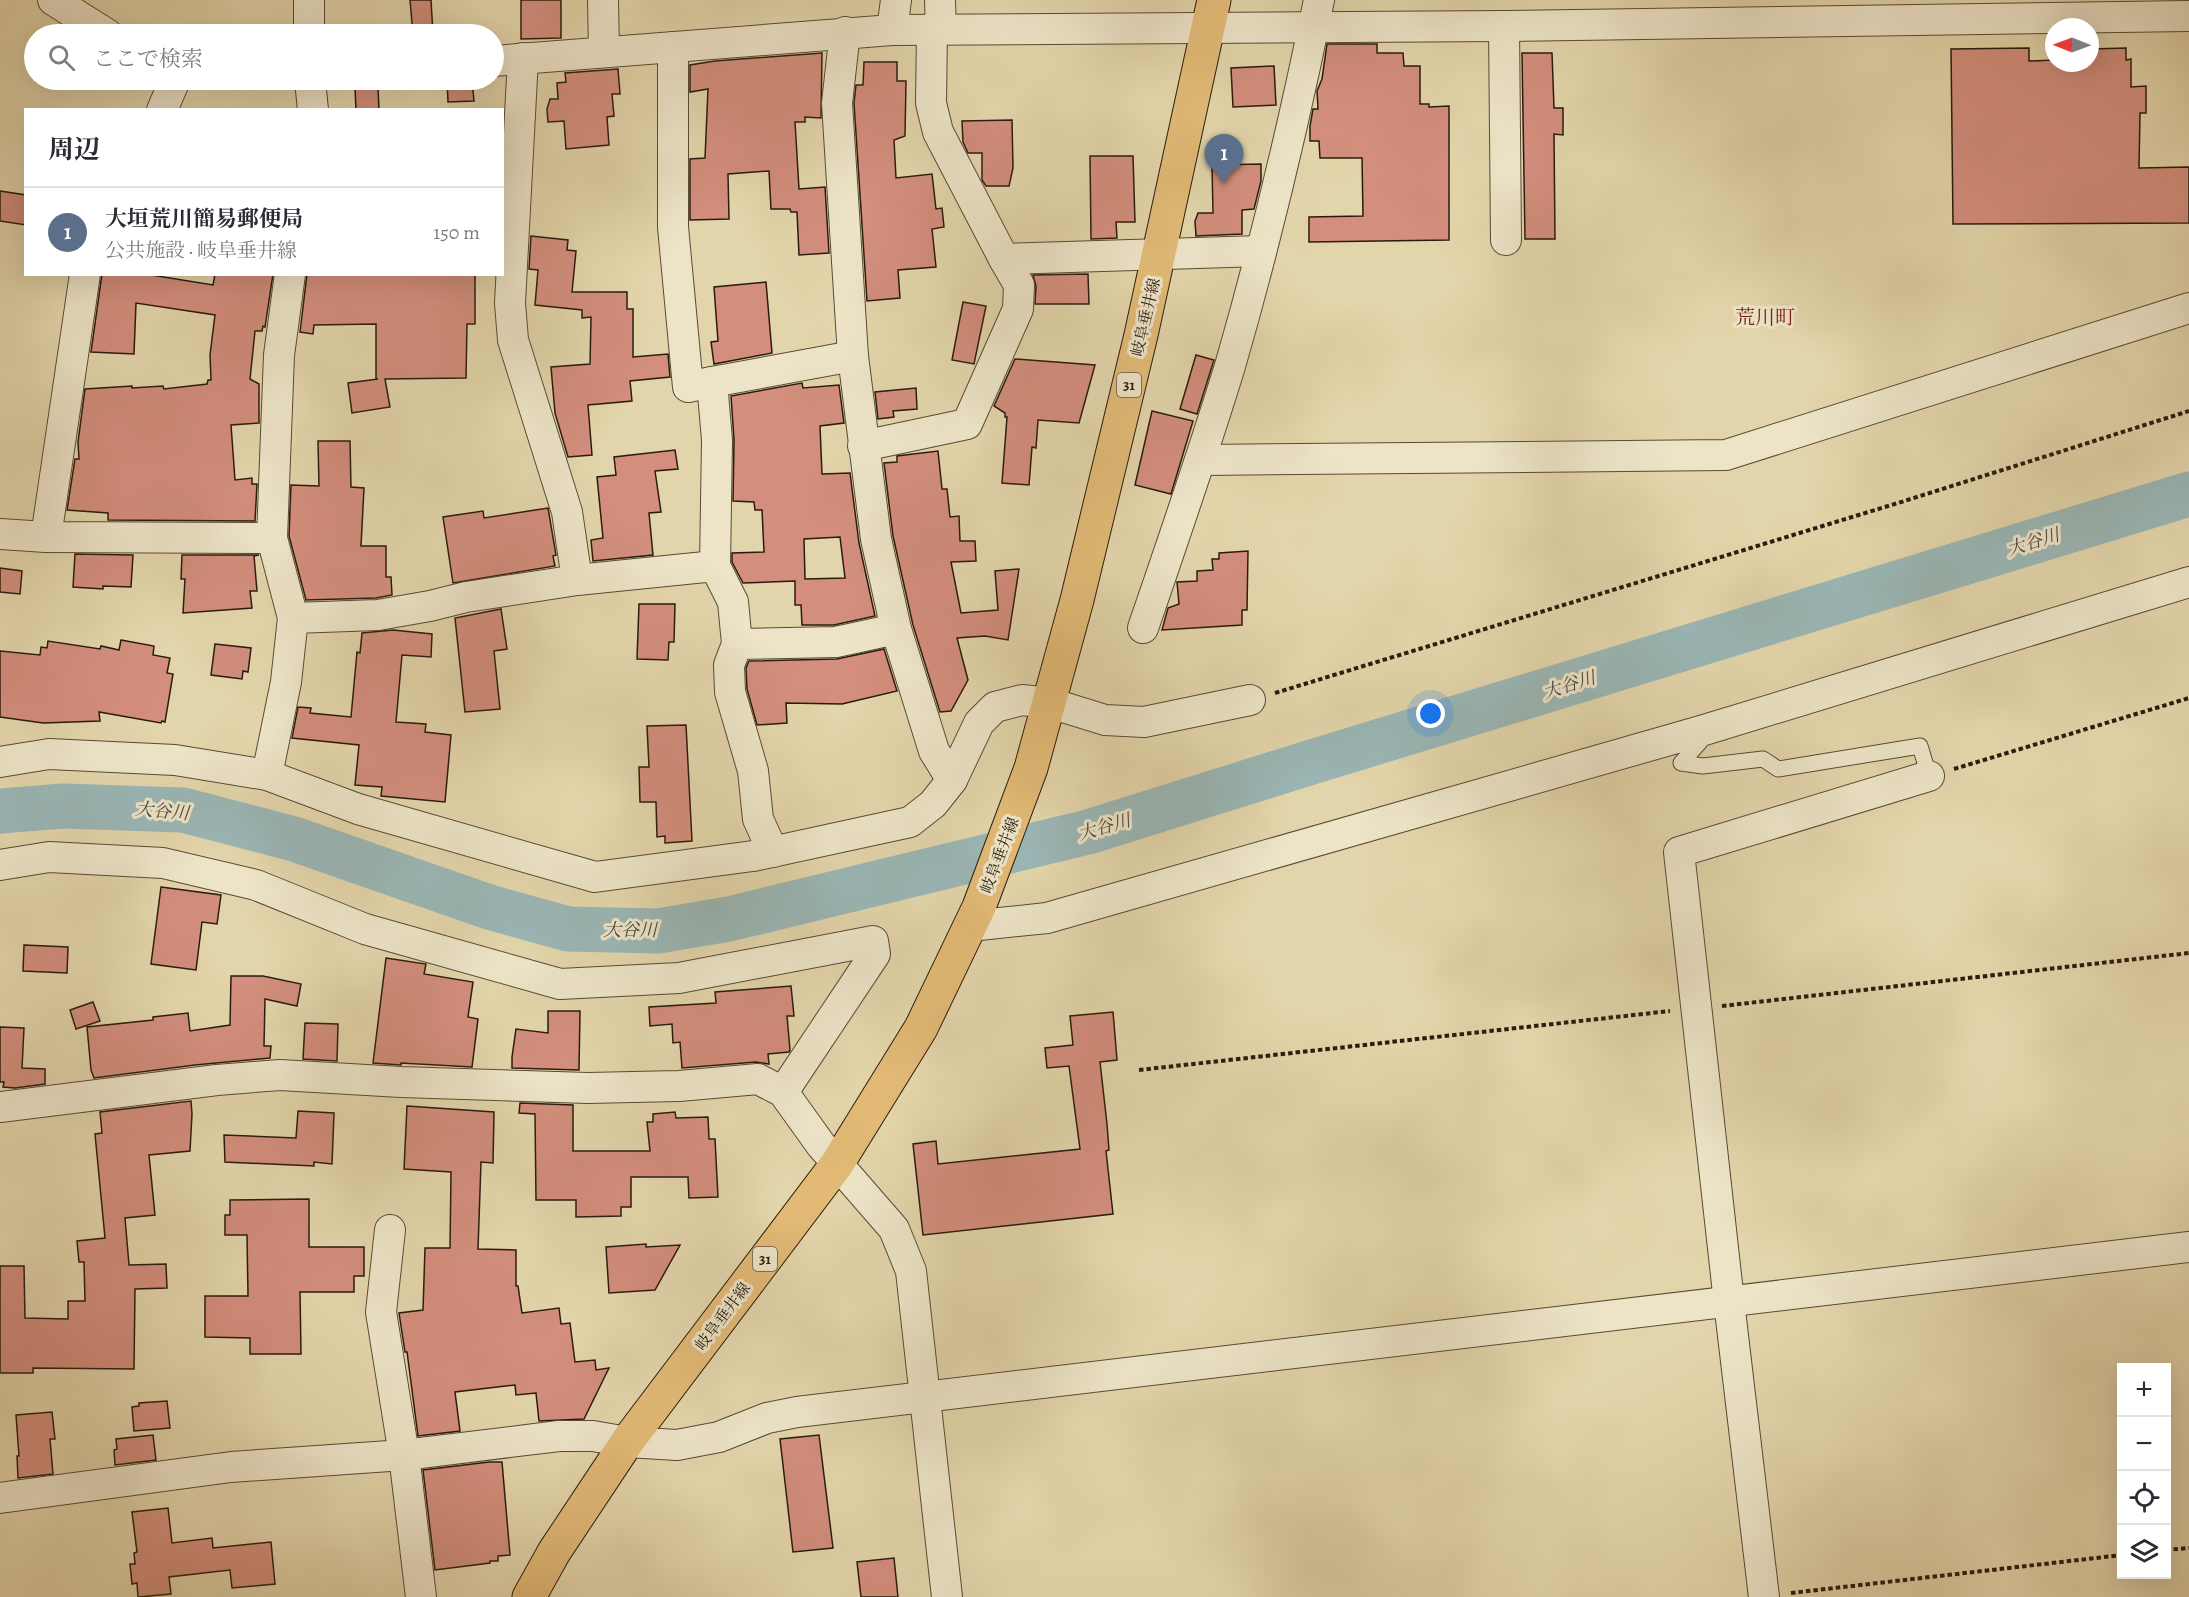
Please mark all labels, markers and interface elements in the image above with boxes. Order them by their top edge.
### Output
north arrow [2045,18,2099,72]
search box [24,24,504,90]
icon: search [45,41,78,74]
text: ここで検索 [93,44,203,74]
text: 周辺 [48,132,100,167]
pin: 1 [1204,134,1244,184]
text: 大垣荒川簡易郵便局 [105,204,303,234]
text: 1 [64,219,71,246]
text: 150 m [433,219,480,246]
text: 公共施設 · 岐阜垂井線 [105,237,297,264]
street label: 岐阜垂井線 [1126,276,1166,359]
district label: 荒川町 [1735,304,1795,331]
road number: 31 [1117,373,1141,397]
water label: 大谷川 [2004,522,2064,561]
water label: 大谷川 [1540,665,1600,704]
your location [1416,699,1445,728]
water label: 大谷川 [134,797,192,825]
water label: 大谷川 [1075,807,1135,846]
street label: 岐阜垂井線 [975,814,1025,897]
water label: 大谷川 [603,918,659,942]
road number: 31 [753,1247,777,1271]
street label: 岐阜垂井線 [690,1278,756,1355]
map controls [2117,1363,2171,1579]
button: + [2117,1363,2171,1417]
button: − [2117,1417,2171,1471]
button: locate [2117,1471,2171,1525]
button: layers [2117,1525,2171,1579]

